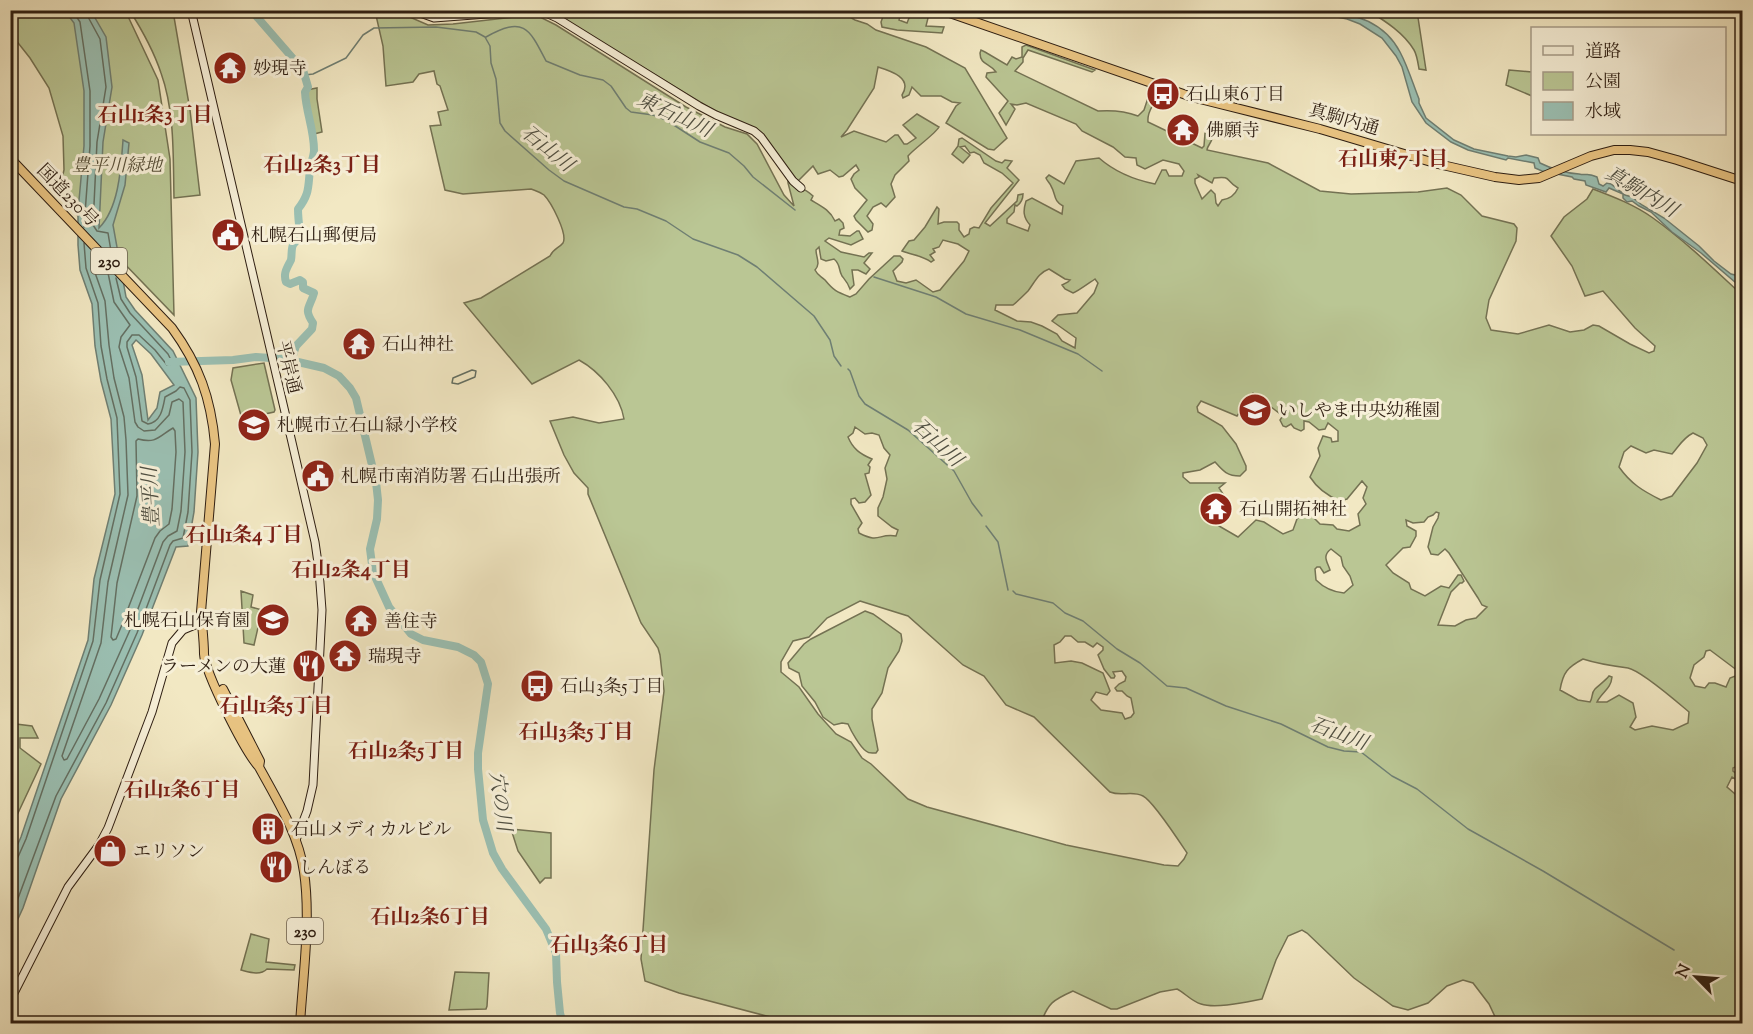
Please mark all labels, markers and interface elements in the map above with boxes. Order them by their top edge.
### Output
legend [1531,27,1726,135]
text: 道路 [1585,40,1621,66]
temple icon: 妙現寺 [212,50,248,86]
place label: 妙現寺 [253,57,307,83]
text: 公園 [1585,70,1621,96]
bus stop icon: 石山東6丁目 [1145,76,1181,112]
place label: 石山東6丁目 [1186,83,1285,109]
water label: 東石山川 [632,86,718,147]
street label: 真駒内通 [1305,99,1382,143]
text: 水域 [1585,100,1621,126]
district label: 石山1条3丁目 [98,102,212,131]
temple icon: 佛願寺 [1165,112,1201,148]
place label: 佛願寺 [1206,119,1260,145]
water label: 石山川 [514,120,580,181]
district label: 石山東7丁目 [1338,146,1448,175]
district label: 石山2条3丁目 [263,152,381,181]
park label: 豊平川緑地 [72,154,164,180]
street label: 国道230号 [30,159,103,234]
water label: 真駒内川 [1599,160,1684,227]
public building icon: 札幌石山郵便局 [210,217,246,253]
place label: 札幌石山郵便局 [251,224,377,250]
road number: 230 [91,248,127,274]
temple icon: 石山神社 [341,326,377,362]
place label: 石山神社 [382,333,454,359]
street label: 平岸通 [268,338,306,397]
school or university icon: いしやま中央幼稚園 [1237,392,1273,428]
place label: いしやま中央幼稚園 [1278,399,1440,425]
school or university icon: 札幌市立石山緑小学校 [236,407,272,443]
water label: 石山川 [904,413,970,476]
place label: 札幌市立石山緑小学校 [277,414,457,440]
public building icon: 札幌市南消防署 石山出張所 [300,458,336,494]
water label: 豊平川 [136,464,169,528]
place label: 札幌市南消防署 石山出張所 [341,465,561,491]
temple icon: 石山開拓神社 [1198,491,1234,527]
place label: 石山開拓神社 [1239,498,1347,524]
district label: 石山1条4丁目 [186,522,302,551]
district label: 石山2条4丁目 [291,557,411,586]
school or university icon: 札幌石山保育園 [255,602,291,638]
temple icon: 善住寺 [343,603,379,639]
place label: 札幌石山保育園 [124,609,250,635]
place label: 善住寺 [384,610,438,636]
temple icon: 瑞現寺 [327,638,363,674]
place label: 瑞現寺 [368,645,422,671]
restaurant icon: ラーメンの大蓮 [291,648,327,684]
place label: ラーメンの大蓮 [161,655,286,681]
bus stop icon: 石山3条5丁目 [519,668,555,704]
place label: 石山3条5丁目 [560,675,663,701]
district label: 石山1条5丁目 [219,693,333,722]
water label: 石山川 [1305,711,1373,760]
district label: 石山3条5丁目 [519,719,633,748]
district label: 石山2条5丁目 [348,738,464,767]
water label: 穴の川 [480,770,517,835]
district label: 石山1条6丁目 [124,777,240,806]
building icon: 石山メディカルビル [250,811,286,847]
place label: 石山メディカルビル [291,818,452,844]
shop icon: エリソン [92,833,128,869]
place label: エリソン [133,840,205,866]
restaurant icon: しんぼる [258,849,294,885]
place label: しんぼる [299,856,371,882]
district label: 石山2条6丁目 [370,904,490,933]
road number: 230 [287,918,323,944]
district label: 石山3条6丁目 [550,932,668,961]
north arrow [1666,947,1726,1007]
text: N [1672,961,1698,982]

